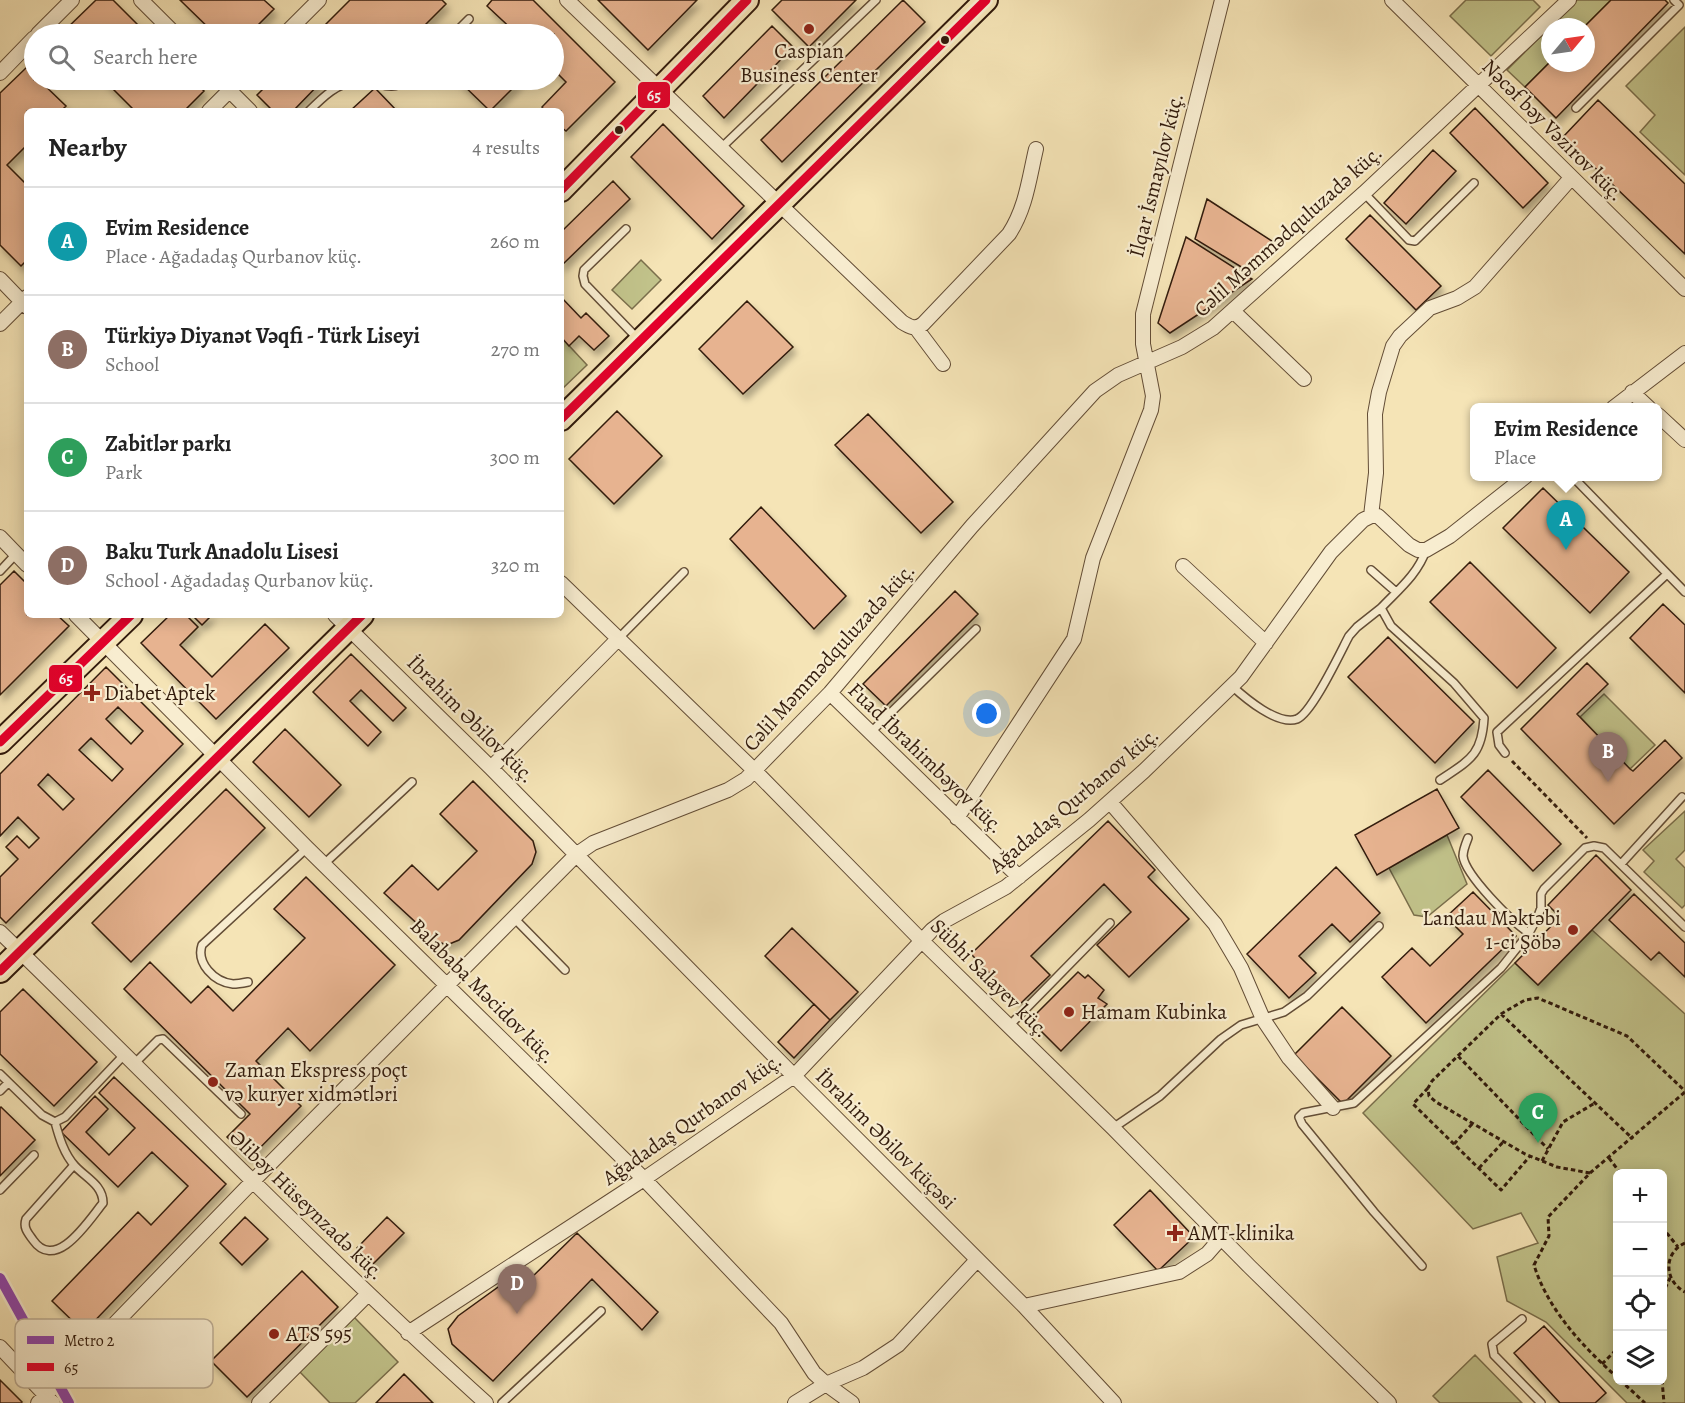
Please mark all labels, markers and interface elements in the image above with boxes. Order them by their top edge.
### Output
north arrow [1541,18,1595,72]
marker: Caspian Business Center [802,22,816,36]
search box [24,24,564,90]
unlabelled marker [939,34,951,46]
place label: Caspian Business Center [740,37,878,89]
icon: search [45,41,78,74]
text: Search here [93,42,198,72]
street label: Nəcəf bəy Vəzirov küç. [1476,53,1630,207]
line badge: 65 [637,81,671,109]
text: 65 [647,85,661,107]
street label: İlqar İsmayılov küç. [1122,90,1190,260]
unlabelled marker [613,124,625,136]
text: Nearby [48,130,127,165]
text: 4 results [472,134,540,161]
street label: Cəlil Məmmədquluzadə küç. [1188,139,1388,323]
text: Evim Residence [105,213,249,243]
text: A [61,228,74,255]
text: 260 m [490,228,540,255]
text: Place · Ağadadaş Qurbanov küç. [105,243,362,270]
text: Türkiyə Diyanət Vəqfi - Türk Liseyi [105,321,420,351]
text: B [61,336,74,363]
text: 270 m [491,336,540,363]
text: School [105,351,159,378]
popup [1470,403,1662,481]
text: Evim Residence [1494,414,1638,444]
text: Zabitlər parkı [105,429,231,459]
text: C [61,444,74,471]
text: 300 m [490,444,540,471]
text: Place [1494,444,1536,471]
text: Park [105,459,143,486]
pin: A [1546,500,1586,550]
text: Baku Turk Anadolu Lisesi [105,537,339,567]
text: D [61,552,74,579]
text: 320 m [491,552,540,579]
street label: Cəlil Məmmədquluzadə küç. [737,557,921,757]
text: School · Ağadadaş Qurbanov küç. [105,567,374,594]
street label: İbrahim Əbilov küç. [401,649,541,789]
line badge: 65 [48,664,83,693]
text: 65 [59,668,73,690]
street label: Fuad İbrahimbəyov küç. [842,676,1010,840]
place label: Diabet Aptek [104,679,216,707]
marker: Diabet Aptek [85,686,99,700]
your location [972,699,1001,728]
street label: Ağadadaş Qurbanov küç. [983,721,1165,880]
pin: B [1588,732,1628,782]
place label: Landau Məktəbi 1-ci Şöbə [1422,904,1561,956]
street label: Balababa Məcidov küç. [404,912,562,1070]
street label: Sübhi Salayev küç. [924,912,1056,1044]
marker: Landau Məktəbi 1-ci Şöbə [1566,923,1580,937]
place label: Hamam Kubinka [1081,998,1227,1026]
marker: Hamam Kubinka [1062,1005,1076,1019]
street label: Ağadadaş Qurbanov küç. [596,1046,787,1192]
place label: Zaman Ekspress poçt və kuryer xidmətləri [224,1056,408,1108]
street label: İbrahim Əbilov küçəsi [810,1063,963,1216]
marker: Zaman Ekspress poçt və kuryer xidmətləri [206,1075,220,1089]
pin: C [1518,1094,1558,1143]
street label: Əlibəy Hüseynzadə küç. [224,1124,390,1286]
map controls [1613,1169,1667,1385]
button: + [1613,1169,1667,1223]
place label: AMT-klinika [1187,1219,1295,1247]
button: − [1613,1223,1667,1277]
marker: AMT-klinika [1166,1224,1184,1242]
pin: D [498,1264,536,1314]
button: locate [1613,1277,1667,1331]
legend [15,1319,213,1388]
place label: ATS 595 [285,1320,352,1348]
marker: ATS 595 [267,1327,281,1341]
text: Metro 2 [64,1330,115,1352]
button: layers [1613,1331,1667,1385]
text: 65 [64,1357,78,1379]

